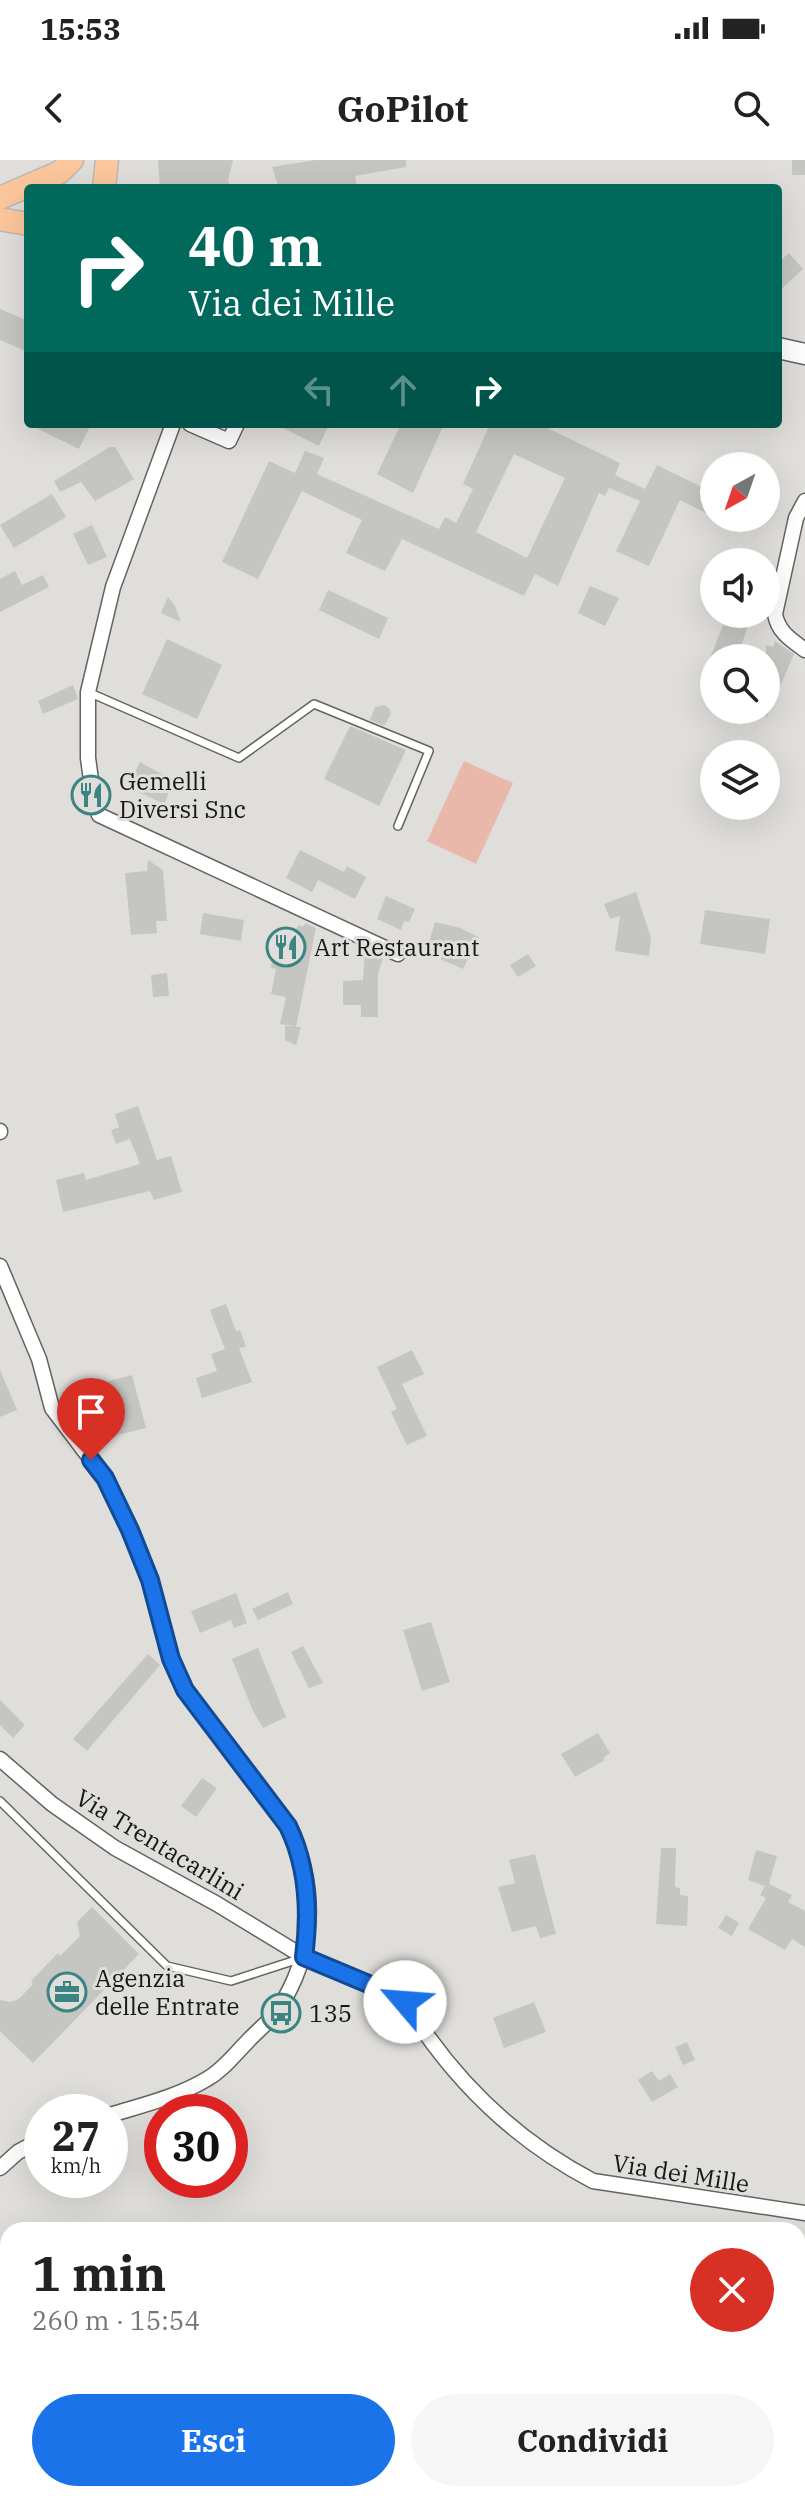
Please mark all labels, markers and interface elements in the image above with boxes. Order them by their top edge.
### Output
text: 15:53 [40,9,121,48]
text: GoPilot [337,85,468,132]
icon: back [32,86,76,130]
icon: search [729,86,773,130]
text: 40 m [188,209,323,281]
icon: right [56,216,160,320]
text: Via dei Mille [188,279,395,326]
icon: left [297,368,341,412]
icon: ahead [381,368,425,412]
icon: right [465,368,509,412]
north arrow [700,452,780,532]
map controls [700,452,780,820]
button: sound [700,548,780,628]
button: search [700,644,780,724]
button: layers [700,740,780,820]
place label: Gemelli Diversi Snc [119,765,246,825]
restaurant icon: Gemelli Diversi Snc [70,774,112,816]
restaurant icon: Art Restaurant [265,926,307,968]
place label: Art Restaurant [314,931,479,963]
pin [57,1378,125,1460]
icon: arrive [69,1390,113,1434]
street label: Via Trentacarlini [70,1781,250,1907]
position arrow [363,1960,447,2044]
place label: Agenzia delle Entrate [95,1962,239,2022]
office icon: Agenzia delle Entrate [46,1971,88,2013]
bus stop icon: 135 [260,1992,302,2034]
place label: 135 [309,1997,352,2029]
speed limit sign: 30 [144,2094,248,2198]
text: 27 [52,2110,100,2162]
street label: Via dei Mille [610,2146,752,2200]
text: km/h [51,2152,101,2179]
text: 1 min [32,2242,166,2304]
button: close [690,2248,774,2332]
text: 260 m · 15:54 [32,2303,200,2337]
button: Esci [32,2394,395,2486]
button: Condividi [411,2394,774,2486]

